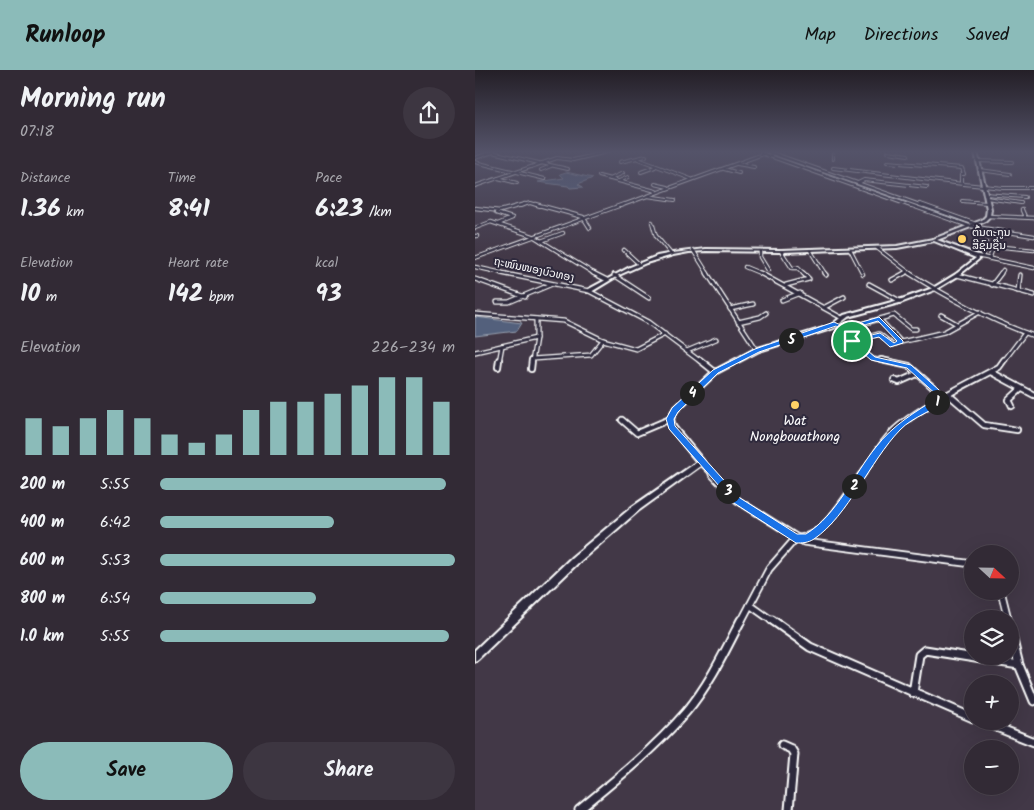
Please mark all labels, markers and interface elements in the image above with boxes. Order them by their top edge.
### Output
text: Runloop [25,16,106,55]
text: Map [804,21,836,50]
text: Directions [864,21,938,50]
text: Saved [966,21,1009,50]
text: Morning run [20,77,166,122]
button: share [403,87,455,139]
text: 07:18 [20,119,54,144]
text: Distance [20,167,70,189]
text: Time [168,167,196,189]
text: Pace [315,167,342,189]
text: 1.36 [20,189,61,229]
text: 8:41 [168,189,210,229]
text: 6:23 [315,189,363,229]
text: km [61,201,84,223]
text: /km [363,201,392,223]
place label: ຕົ້ນຕະກູນ ສີຊົມຊື່ນ [972,224,1011,255]
marker: ຕົ້ນຕະກູນ ສີຊົມຊື່ນ [956,233,968,245]
text: Elevation [20,252,73,274]
text: Heart rate [168,252,229,274]
text: kcal [315,252,338,274]
street label: ຖະໜົນໜອງບົວທອງ [492,253,576,287]
text: 10 [20,274,40,314]
text: 142 [168,274,203,314]
text: 93 [315,274,342,314]
text: m [40,286,57,308]
text: bpm [203,286,234,308]
pin [831,320,873,362]
icon: arrive [838,327,866,355]
pin: 5 [779,328,803,352]
text: 5 [788,329,795,351]
text: Elevation [20,335,81,360]
text: 226–234 m [371,335,455,360]
pin: 4 [679,380,705,406]
text: 4 [689,382,696,404]
pin: 1 [925,390,949,414]
text: 1 [935,391,940,413]
marker: Wat Nongbouathong [789,399,801,411]
place label: Wat Nongbouathong [750,410,840,448]
text: 200 m [20,472,65,497]
text: 5:55 [100,472,130,497]
pin: 2 [841,474,867,498]
text: 2 [850,475,859,497]
pin: 3 [715,478,741,504]
text: 3 [725,480,732,502]
text: 400 m [20,510,64,535]
text: 6:42 [100,510,131,535]
north arrow [964,545,1019,600]
map controls [964,545,1019,795]
text: 600 m [20,548,64,573]
text: 5:53 [100,548,130,573]
text: 800 m [20,586,65,611]
text: 6:54 [100,586,130,611]
button: layers [964,610,1019,665]
text: 1.0 km [20,624,64,649]
text: 5:55 [100,624,130,649]
button: + [964,675,1019,730]
button: − [964,740,1019,795]
button: Save [20,742,233,800]
button: Share [243,742,455,800]

